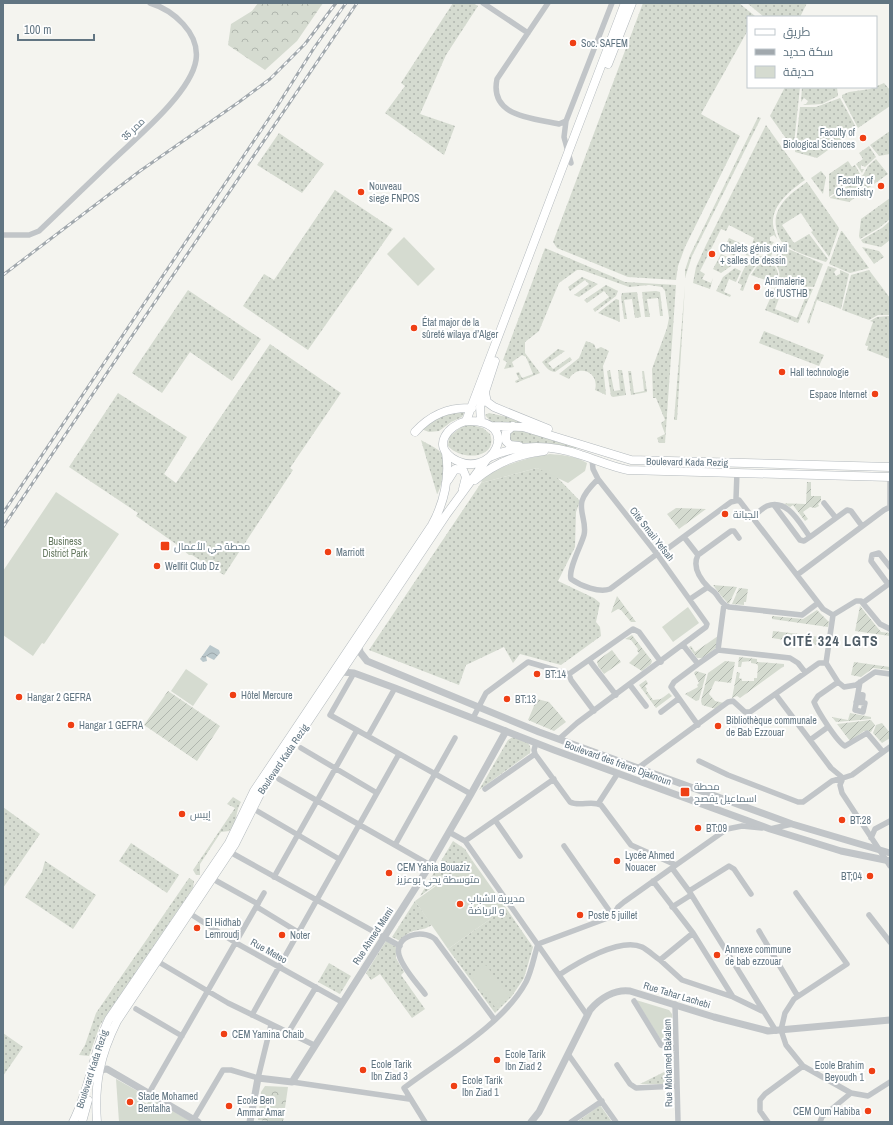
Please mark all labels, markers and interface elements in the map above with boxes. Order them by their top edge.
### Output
scale bar [18,16,94,42]
legend [747,16,877,88]
text: 100 m [24,22,51,38]
text: طريق [783,24,811,40]
place label: Soc. SAFEM [581,37,628,50]
marker: Soc. SAFEM [568,38,578,48]
text: سكة حديد [783,44,833,60]
text: حديقة [783,64,814,80]
street label: ممر 35 [119,115,147,143]
place label: Faculty of Biological Sciences [783,126,856,151]
marker: Faculty of Biological Sciences [858,133,868,143]
place label: Faculty of Chemistry [836,174,874,199]
place label: Nouveau siege FNPOS [369,180,420,205]
marker: Faculty of Chemistry [876,181,886,191]
marker: Nouveau siege FNPOS [356,187,366,197]
place label: Chalets génis civil + salles de dessin [720,242,787,267]
marker: Chalets génis civil + salles de dessin [707,249,717,259]
place label: Animalerie de l'USTHB [764,275,808,300]
marker: Animalerie de l'USTHB [752,282,762,292]
place label: État major de la sûreté wilaya d’Alger [422,316,498,341]
marker: État major de la sûreté wilaya d’Alger [409,323,419,333]
place label: Hall technologie [790,366,849,379]
marker: Hall technologie [777,367,787,377]
place label: Espace Internet [810,388,868,401]
marker: Espace Internet [870,389,880,399]
street label: Boulevard Kada Rezig [646,455,729,469]
street label: Cité Smail Yefsah [627,504,677,564]
place label: الجبانة [733,508,759,521]
marker: الجبانة [720,509,730,519]
park label: Business District Park [42,535,88,560]
marker: محطة حي الأعمال [159,540,171,552]
place label: محطة حي الأعمال [174,540,250,554]
place label: Marriott [336,546,365,559]
marker: Marriott [323,547,333,557]
place label: Wellfit Club Dz [165,560,219,573]
marker: Wellfit Club Dz [152,561,162,571]
district label: CITÉ 324 LGTS [783,632,879,650]
place label: BT:14 [545,668,566,681]
marker: BT:14 [532,669,542,679]
place label: Hôtel Mercure [241,689,293,702]
marker: Hôtel Mercure [228,690,238,700]
place label: Hangar 2 GEFRA [27,691,92,704]
marker: Hangar 2 GEFRA [14,692,24,702]
place label: BT:13 [515,693,536,706]
marker: BT:13 [502,694,512,704]
place label: Bibliothèque communale de Bab Ezzouar [726,714,817,739]
place label: Hangar 1 GEFRA [79,719,144,732]
marker: Hangar 1 GEFRA [66,720,76,730]
street label: Boulevard Kada Rezig [255,721,312,797]
marker: Bibliothèque communale de Bab Ezzouar [713,721,723,731]
street label: Boulevard des frères Djaknoun [563,738,673,788]
place label: محطة اسماعيل يفصح [694,780,757,805]
marker: محطة اسماعيل يفصح [679,786,691,798]
place label: إيبس [190,808,211,821]
marker: إيبس [177,809,187,819]
place label: BT:28 [850,814,871,827]
marker: BT:28 [837,815,847,825]
place label: BT:09 [706,822,727,835]
marker: BT:09 [693,823,703,833]
place label: Lycée Ahmed Nouacer [625,849,674,874]
marker: Lycée Ahmed Nouacer [612,856,622,866]
place label: CEM Yahia Bouaziz متوسطة يحي بوعزيز [396,861,480,887]
marker: CEM Yahia Bouaziz متوسطة يحي بوعزيز [384,868,394,878]
place label: BT;04 [841,870,862,883]
marker: BT;04 [865,871,875,881]
place label: مديرية الشباب و الرياضة [468,892,525,917]
marker: مديرية الشباب و الرياضة [455,899,465,909]
street label: Rue Ahmed Mami [350,905,396,967]
place label: Poste 5 juillet [588,909,638,922]
marker: Poste 5 juillet [575,910,585,920]
place label: El Hidhab Lemroudj [205,916,241,941]
marker: El Hidhab Lemroudj [192,923,202,933]
place label: Noter [290,929,310,942]
marker: Noter [277,930,287,940]
street label: Rue Meteo [248,936,290,967]
place label: Annexe commune de bab ezzouar [724,943,792,968]
marker: Annexe commune de bab ezzouar [712,950,722,960]
street label: Rue Tahar Lachebi [642,979,712,1011]
street label: Rue Mohamed Bakalem [661,1019,675,1107]
street label: Boulevard Kada Rezig [73,1028,111,1110]
place label: CEM Yamina Chaib [232,1028,305,1041]
marker: CEM Yamina Chaib [219,1029,229,1039]
place label: Ecole Tarik Ibn Ziad 2 [505,1048,546,1073]
marker: Ecole Tarik Ibn Ziad 2 [492,1055,502,1065]
place label: Ecole Tarik Ibn Ziad 3 [371,1058,412,1083]
place label: Ecole Brahim Beyoudh 1 [815,1059,864,1084]
marker: Ecole Tarik Ibn Ziad 3 [358,1065,368,1075]
marker: Ecole Brahim Beyoudh 1 [867,1066,877,1076]
place label: Ecole Tarik Ibn Ziad 1 [462,1074,503,1099]
marker: Ecole Tarik Ibn Ziad 1 [449,1081,459,1091]
place label: Stade Mohamed Bentalha [138,1090,198,1115]
place label: Ecole Ben Ammar Amar [236,1094,285,1119]
marker: Stade Mohamed Bentalha [125,1097,135,1107]
marker: Ecole Ben Ammar Amar [224,1101,234,1111]
place label: CEM Oum Habiba [793,1105,860,1118]
marker: CEM Oum Habiba [863,1106,873,1116]

